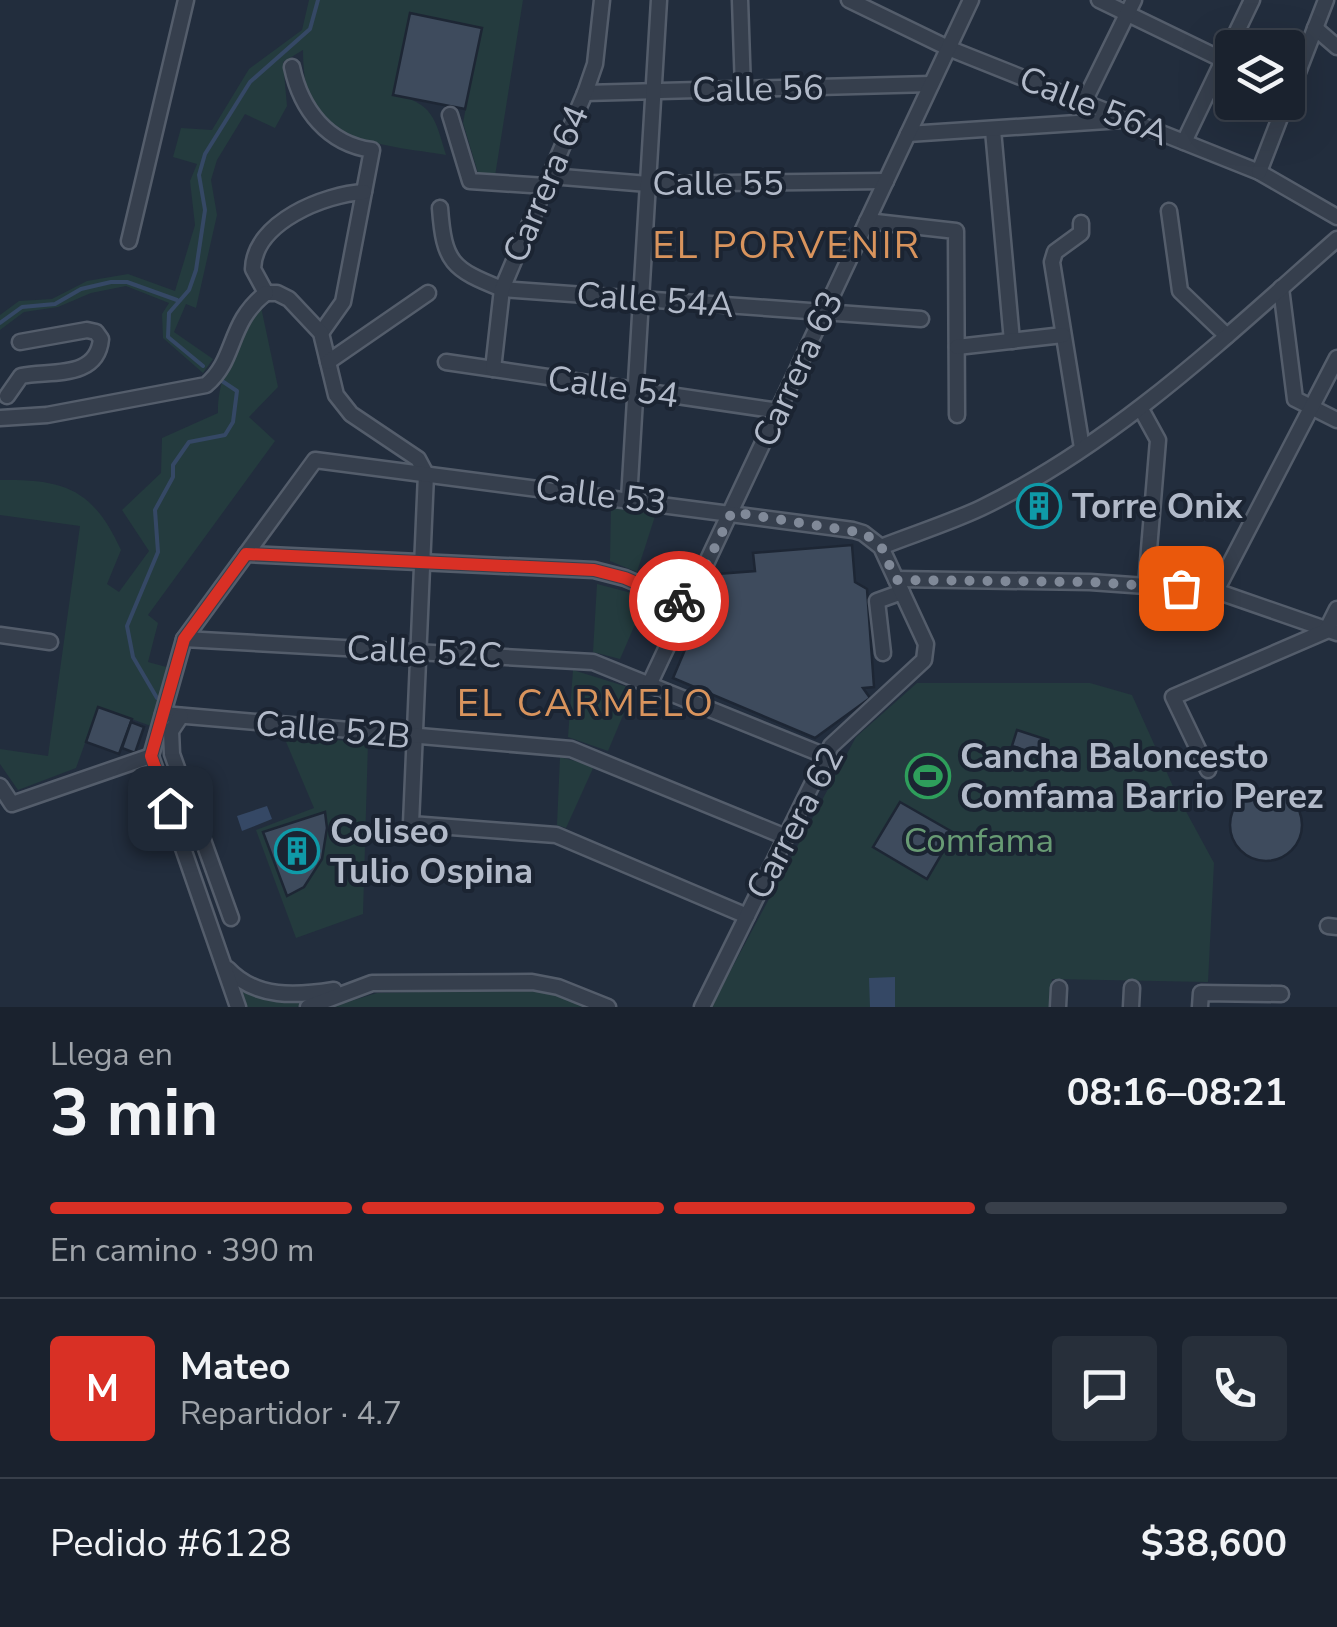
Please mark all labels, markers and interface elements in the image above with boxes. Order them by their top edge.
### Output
map controls [1215,30,1305,120]
button: layers [1215,30,1305,120]
street label: Calle 56A [1012,55,1176,157]
street label: Calle 56 [692,64,824,114]
street label: Carrera 64 [492,98,600,270]
street label: Calle 55 [652,160,784,207]
district label: EL PORVENIR [652,220,922,271]
street label: Calle 54A [575,271,735,329]
street label: Carrera 63 [741,283,855,455]
street label: Calle 54 [545,355,681,419]
street label: Calle 53 [533,464,669,526]
building icon: Torre Onix [1016,483,1062,529]
place label: Torre Onix [1072,483,1244,530]
pin [1139,546,1224,631]
courier [629,551,729,651]
icon: bag [1154,561,1209,616]
icon: bike [652,574,707,629]
street label: Calle 52C [345,624,503,680]
district label: EL CARMELO [457,678,715,729]
street label: Calle 52B [254,700,412,760]
place label: Cancha Baloncesto Comfama Barrio Perez [960,733,1323,820]
street label: Carrera 62 [735,738,855,908]
sports icon: Cancha Baloncesto Comfama Barrio Perez [905,753,951,799]
pin [128,766,213,851]
icon: home [143,781,198,836]
place label: Coliseo Tulio Ospina [330,808,533,895]
park label: Comfama [904,817,1054,864]
building icon: Coliseo Tulio Ospina [274,828,320,874]
text: Llega en [50,1033,173,1076]
text: 08:16–08:21 [1067,1067,1287,1118]
text: 3 min [50,1069,218,1158]
text: En camino · 390 m [50,1229,314,1272]
button: chat [1052,1336,1157,1441]
button: phone [1182,1336,1287,1441]
text: Mateo [180,1341,291,1392]
text: M [86,1363,119,1414]
text: Repartidor · 4.7 [180,1392,402,1435]
text: Pedido #6128 [50,1518,291,1569]
text: $38,600 [1141,1518,1287,1569]

